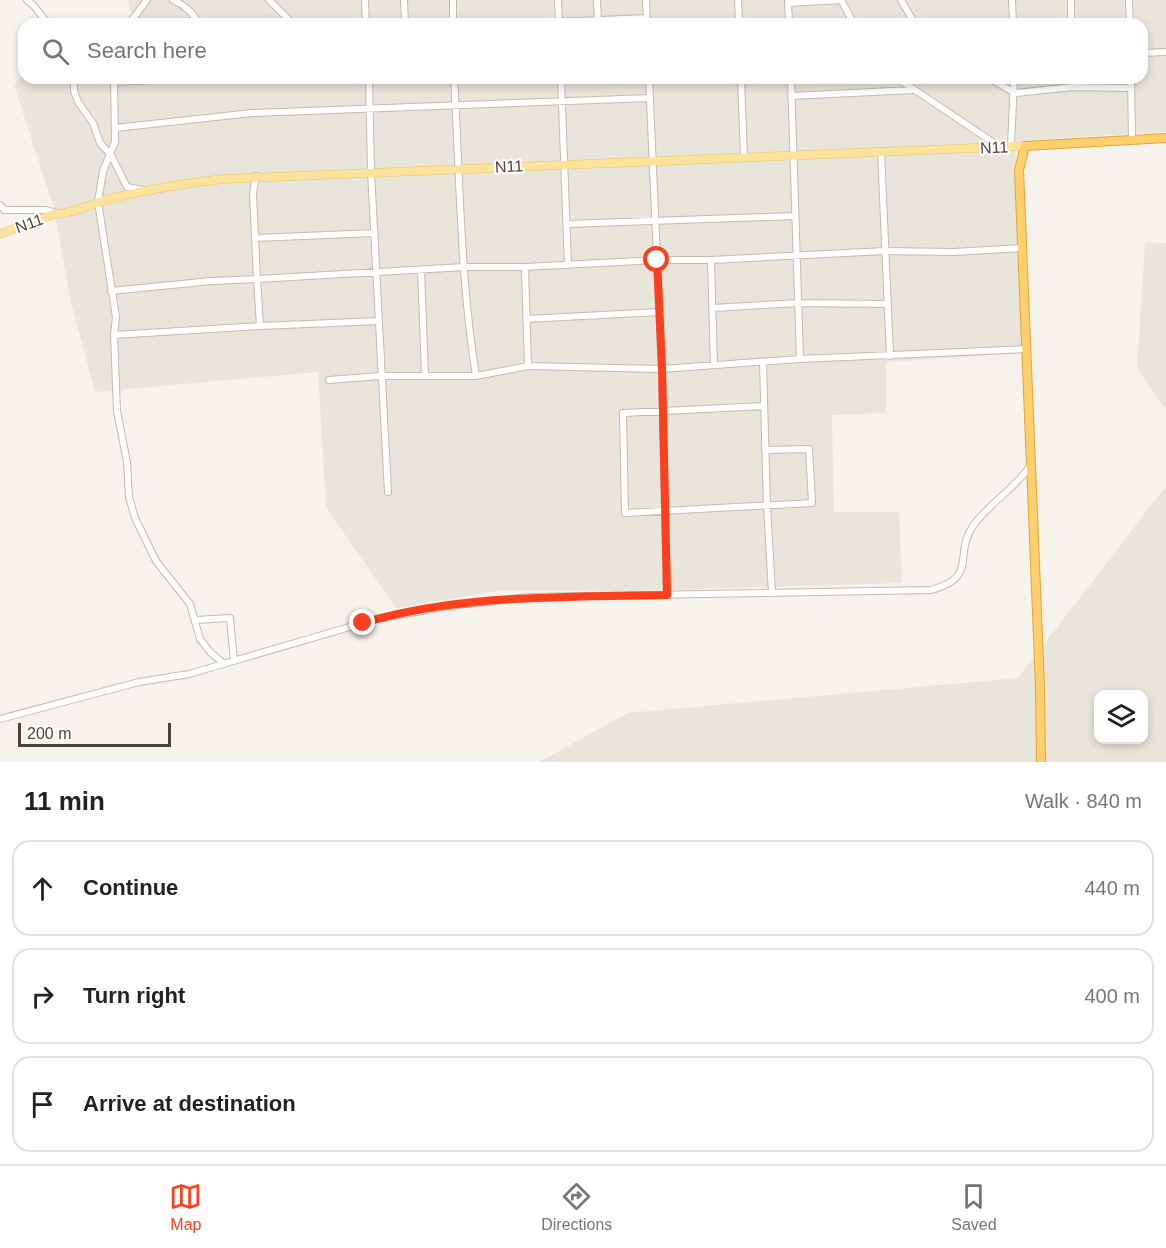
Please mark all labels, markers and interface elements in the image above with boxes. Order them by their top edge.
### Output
search box [18,18,1148,84]
icon: search [39,35,72,68]
text: Search here [87,38,207,63]
street label: N11 [980,139,1008,156]
street label: N11 [495,157,524,176]
street label: N11 [13,211,45,236]
route start [643,246,669,272]
route end [349,609,375,635]
map controls [1094,690,1148,744]
button: layers [1094,690,1148,744]
scale bar [18,720,171,748]
text: 200 m [27,725,71,742]
text: 11 min [24,786,105,816]
text: Walk · 840 m [1025,790,1142,812]
icon: ahead [26,872,59,905]
text: Continue [83,875,178,900]
text: 440 m [1084,877,1140,899]
icon: right [26,980,59,1013]
text: Turn right [83,983,185,1008]
text: 400 m [1084,985,1140,1007]
icon: arrive [26,1088,59,1121]
text: Arrive at destination [83,1091,296,1116]
tab: Map [169,1180,202,1234]
tab: Directions [541,1180,612,1234]
tab: Saved [951,1180,997,1234]

